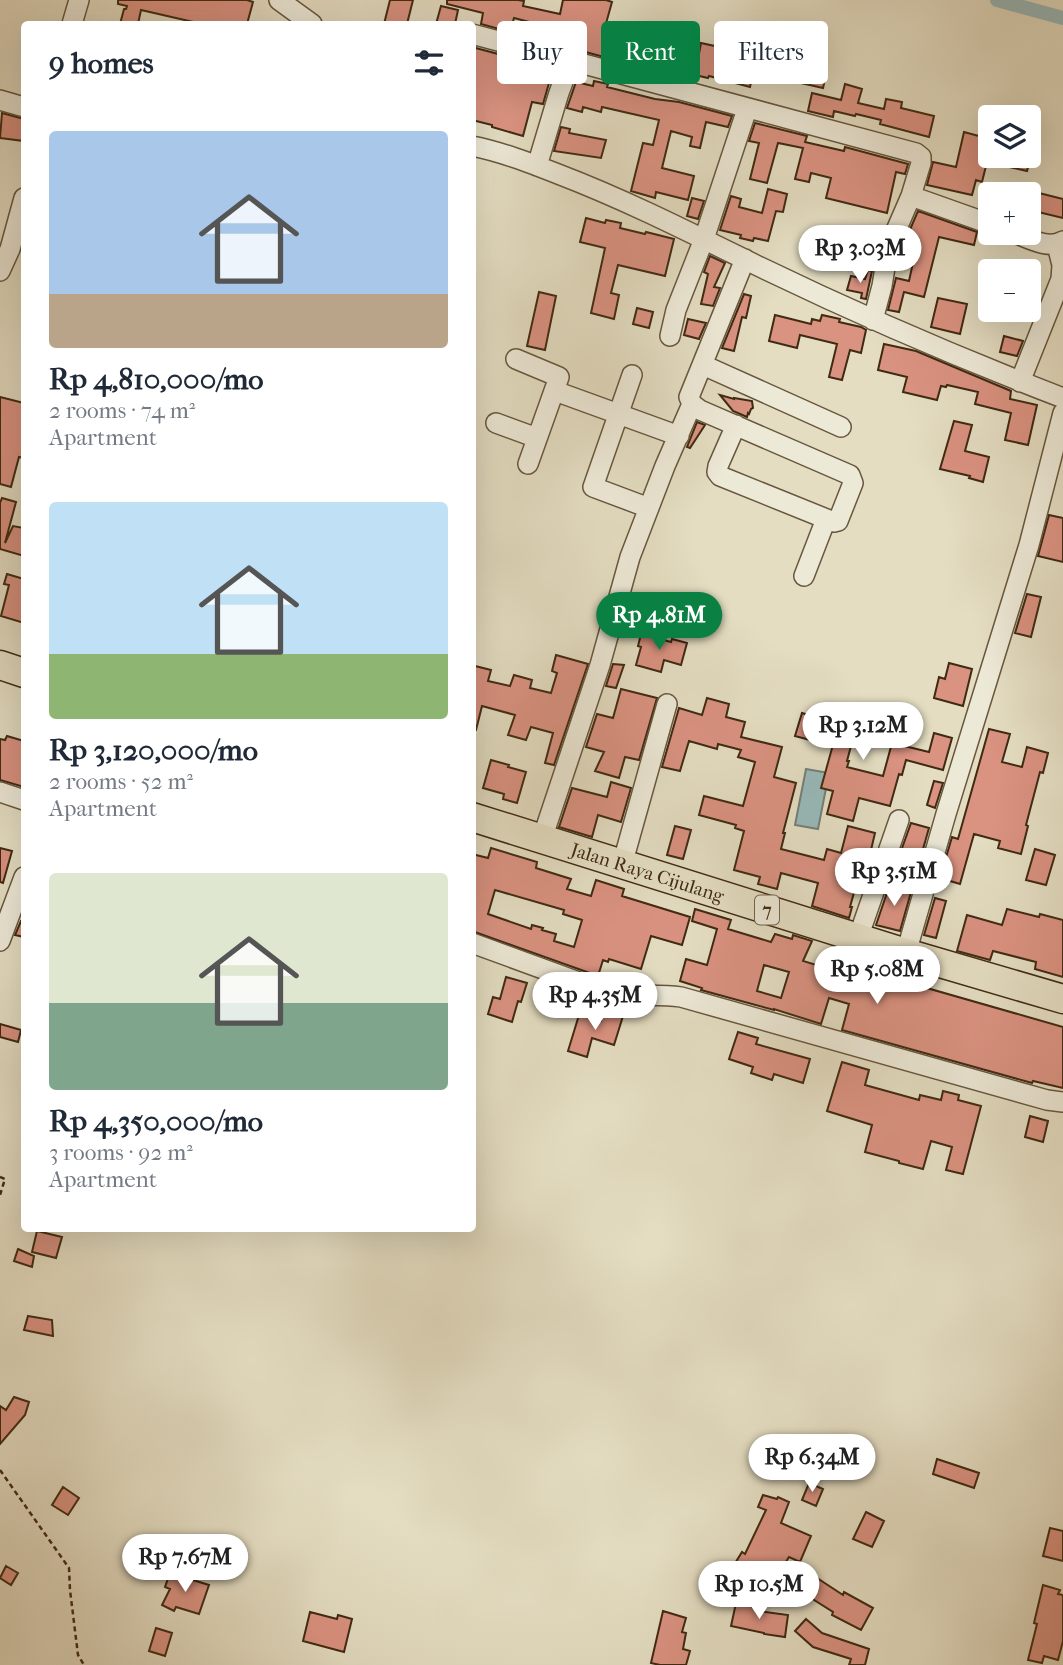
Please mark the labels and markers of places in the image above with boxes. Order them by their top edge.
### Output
pin: Rp 3.03M [788,226,932,285]
pin: Rp 4.81M [587,592,731,652]
pin: Rp 3.12M [791,702,935,762]
pin: Rp 3.51M [822,848,966,908]
pin: Rp 5.08M [805,946,949,1006]
pin: Rp 4.35M [523,972,667,1032]
pin: Rp 6.34M [740,1434,884,1494]
pin: Rp 7.67M [113,1534,257,1594]
pin: Rp 10.5M [687,1562,831,1621]

